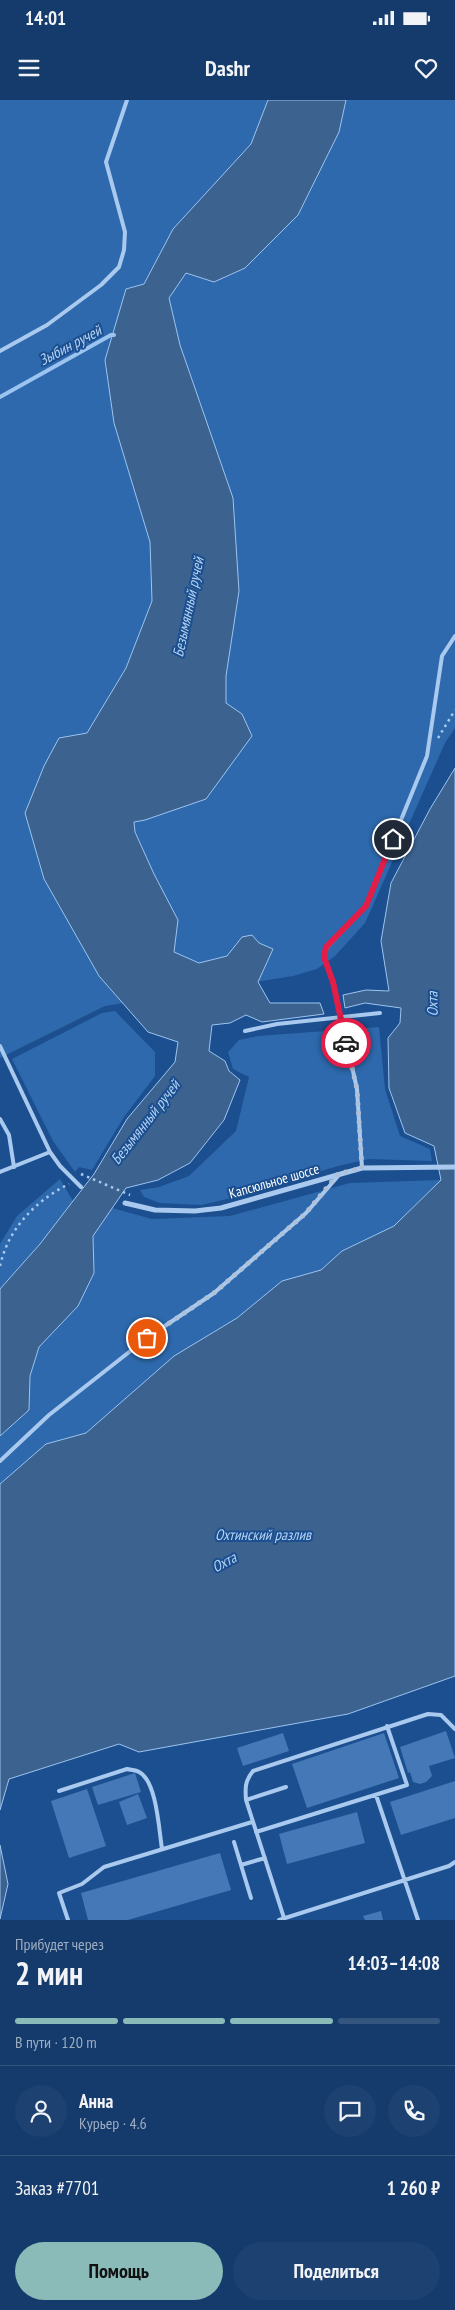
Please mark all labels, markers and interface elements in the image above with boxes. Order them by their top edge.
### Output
text: 14:01 [25,6,66,30]
icon: menu [15,54,43,82]
text: Dashr [205,54,250,82]
icon: heart [412,54,440,82]
water label: Зыбин ручей [35,320,106,369]
water label: Безымянный ручей [168,554,208,659]
pin [372,818,414,860]
icon: home [379,825,407,853]
water label: Охта [422,990,442,1017]
courier [321,1018,371,1068]
icon: car [332,1029,360,1057]
water label: Безымянный ручей [106,1075,185,1168]
street label: Капсюльное шоссе [227,1159,321,1202]
pin [126,1317,168,1359]
icon: bag [133,1324,161,1352]
water label: Охтинский разлив [215,1525,312,1544]
water label: Охта [209,1547,240,1576]
text: Прибудет через [15,1934,104,1954]
text: 14:03–14:08 [347,1951,440,1975]
text: 2 мин [15,1952,83,1994]
text: В пути · 120 m [15,2032,97,2052]
button: person [15,2085,67,2137]
button: chat [324,2085,376,2137]
button: phone [388,2085,440,2137]
text: Анна [79,2089,113,2113]
text: Курьер · 4.6 [79,2113,147,2133]
text: Заказ #7701 [15,2176,99,2200]
text: 1 260 ₽ [387,2176,440,2200]
button: Помощь [15,2242,223,2300]
button: Поделиться [233,2242,440,2300]

